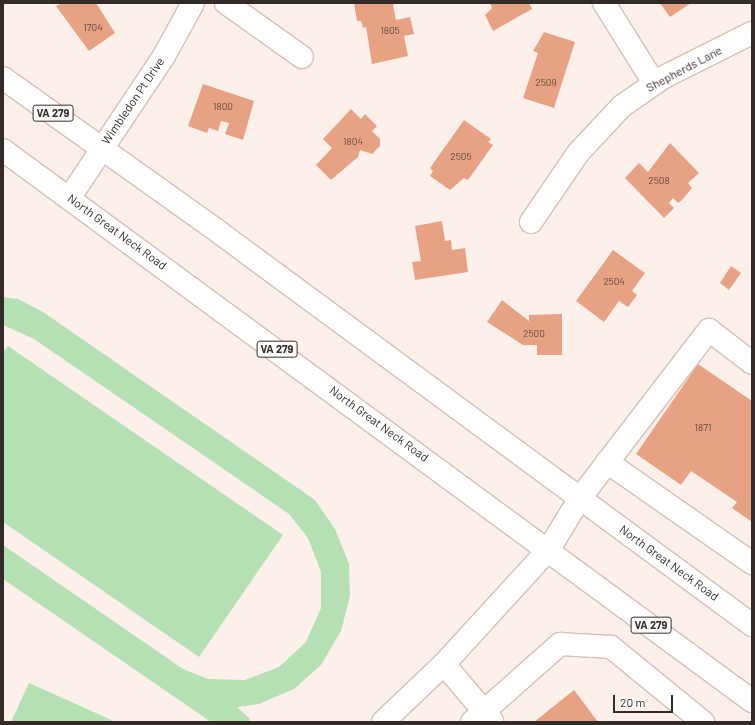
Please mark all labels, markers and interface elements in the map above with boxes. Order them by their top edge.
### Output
house number: 1704 [83,22,103,34]
house number: 1805 [380,25,400,37]
street label: Shepherds Lane [644,43,724,95]
street label: Wimbledon Pt Drive [99,55,167,147]
house number: 2509 [535,77,557,89]
house number: 1800 [213,101,233,113]
road number: VA 279 [32,104,74,122]
house number: 1804 [343,136,363,148]
house number: 2505 [450,151,472,163]
house number: 2508 [648,175,670,187]
street label: North Great Neck Road [65,191,169,273]
house number: 2504 [603,276,625,288]
house number: 2500 [523,328,545,340]
road number: VA 279 [256,340,298,358]
street label: North Great Neck Road [327,383,431,465]
house number: 1871 [695,422,711,434]
street label: North Great Neck Road [617,522,721,604]
road number: VA 279 [630,616,672,634]
scale bar [615,687,675,713]
text: 20 m [620,695,646,709]

